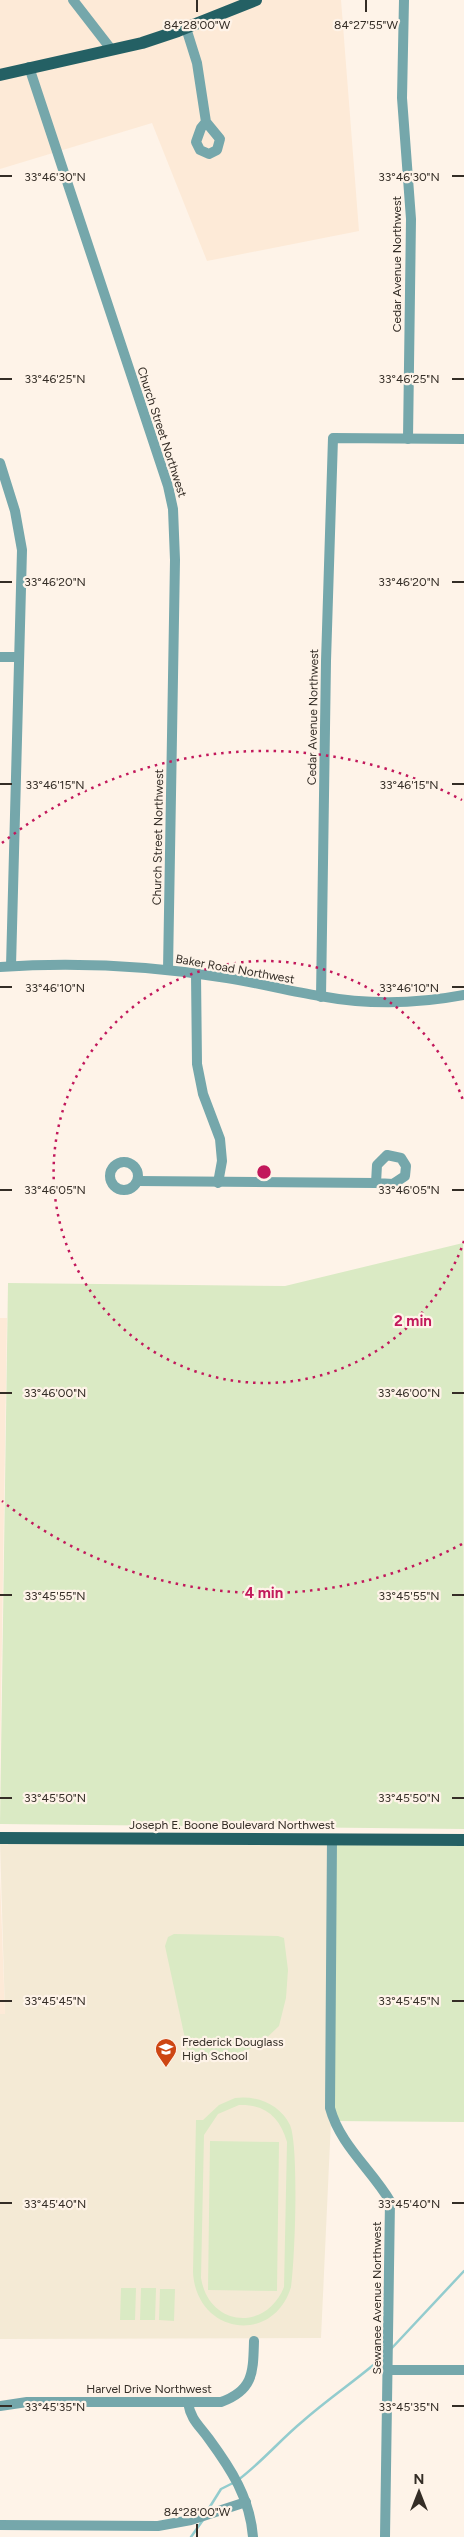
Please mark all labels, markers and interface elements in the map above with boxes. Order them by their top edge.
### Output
text: 84°28'00"W [164,18,231,32]
text: 84°27'55"W [334,18,398,32]
text: 33°46'30"N [24,170,86,184]
text: 33°46'30"N [378,170,440,184]
street label: Cedar Avenue Northwest [390,195,404,332]
street label: Church Street Northwest [134,365,190,499]
text: 33°46'25"N [25,372,85,386]
text: 33°46'25"N [379,372,439,386]
text: 33°46'20"N [24,575,86,589]
text: 33°46'20"N [378,575,440,589]
street label: Cedar Avenue Northwest [305,648,321,785]
street label: Church Street Northwest [150,768,166,905]
text: 33°46'15"N [25,778,85,792]
text: 33°46'15"N [379,778,439,792]
street label: Baker Road Northwest [174,952,296,986]
text: 33°46'10"N [25,981,85,995]
text: 33°46'10"N [379,981,439,995]
centre of rings [255,1163,273,1181]
text: 33°46'05"N [24,1183,86,1197]
text: 33°46'05"N [378,1183,440,1197]
text: 2 min [394,1312,432,1330]
text: 33°46'00"N [24,1386,86,1400]
text: 33°46'00"N [378,1386,440,1400]
text: 4 min [245,1584,283,1602]
text: 33°45'55"N [24,1589,86,1603]
text: 33°45'55"N [378,1589,440,1603]
text: 33°45'50"N [24,1791,86,1805]
text: 33°45'50"N [378,1791,440,1805]
street label: Joseph E. Boone Boulevard Northwest [129,1818,335,1832]
text: 33°45'45"N [24,1994,86,2008]
text: 33°45'45"N [378,1994,440,2008]
place label: Frederick Douglass High School [182,2035,284,2063]
school or university icon: Frederick Douglass High School [154,2037,178,2068]
text: 33°45'40"N [24,2197,86,2211]
text: 33°45'40"N [378,2197,440,2211]
street label: Sewanee Avenue Northwest [370,2221,384,2374]
street label: Harvel Drive Northwest [86,2382,212,2396]
text: 33°45'35"N [25,2400,85,2414]
text: 33°45'35"N [379,2400,439,2414]
north arrow [394,2467,444,2517]
text: N [414,2471,424,2488]
text: 84°28'00"W [164,2505,231,2519]

